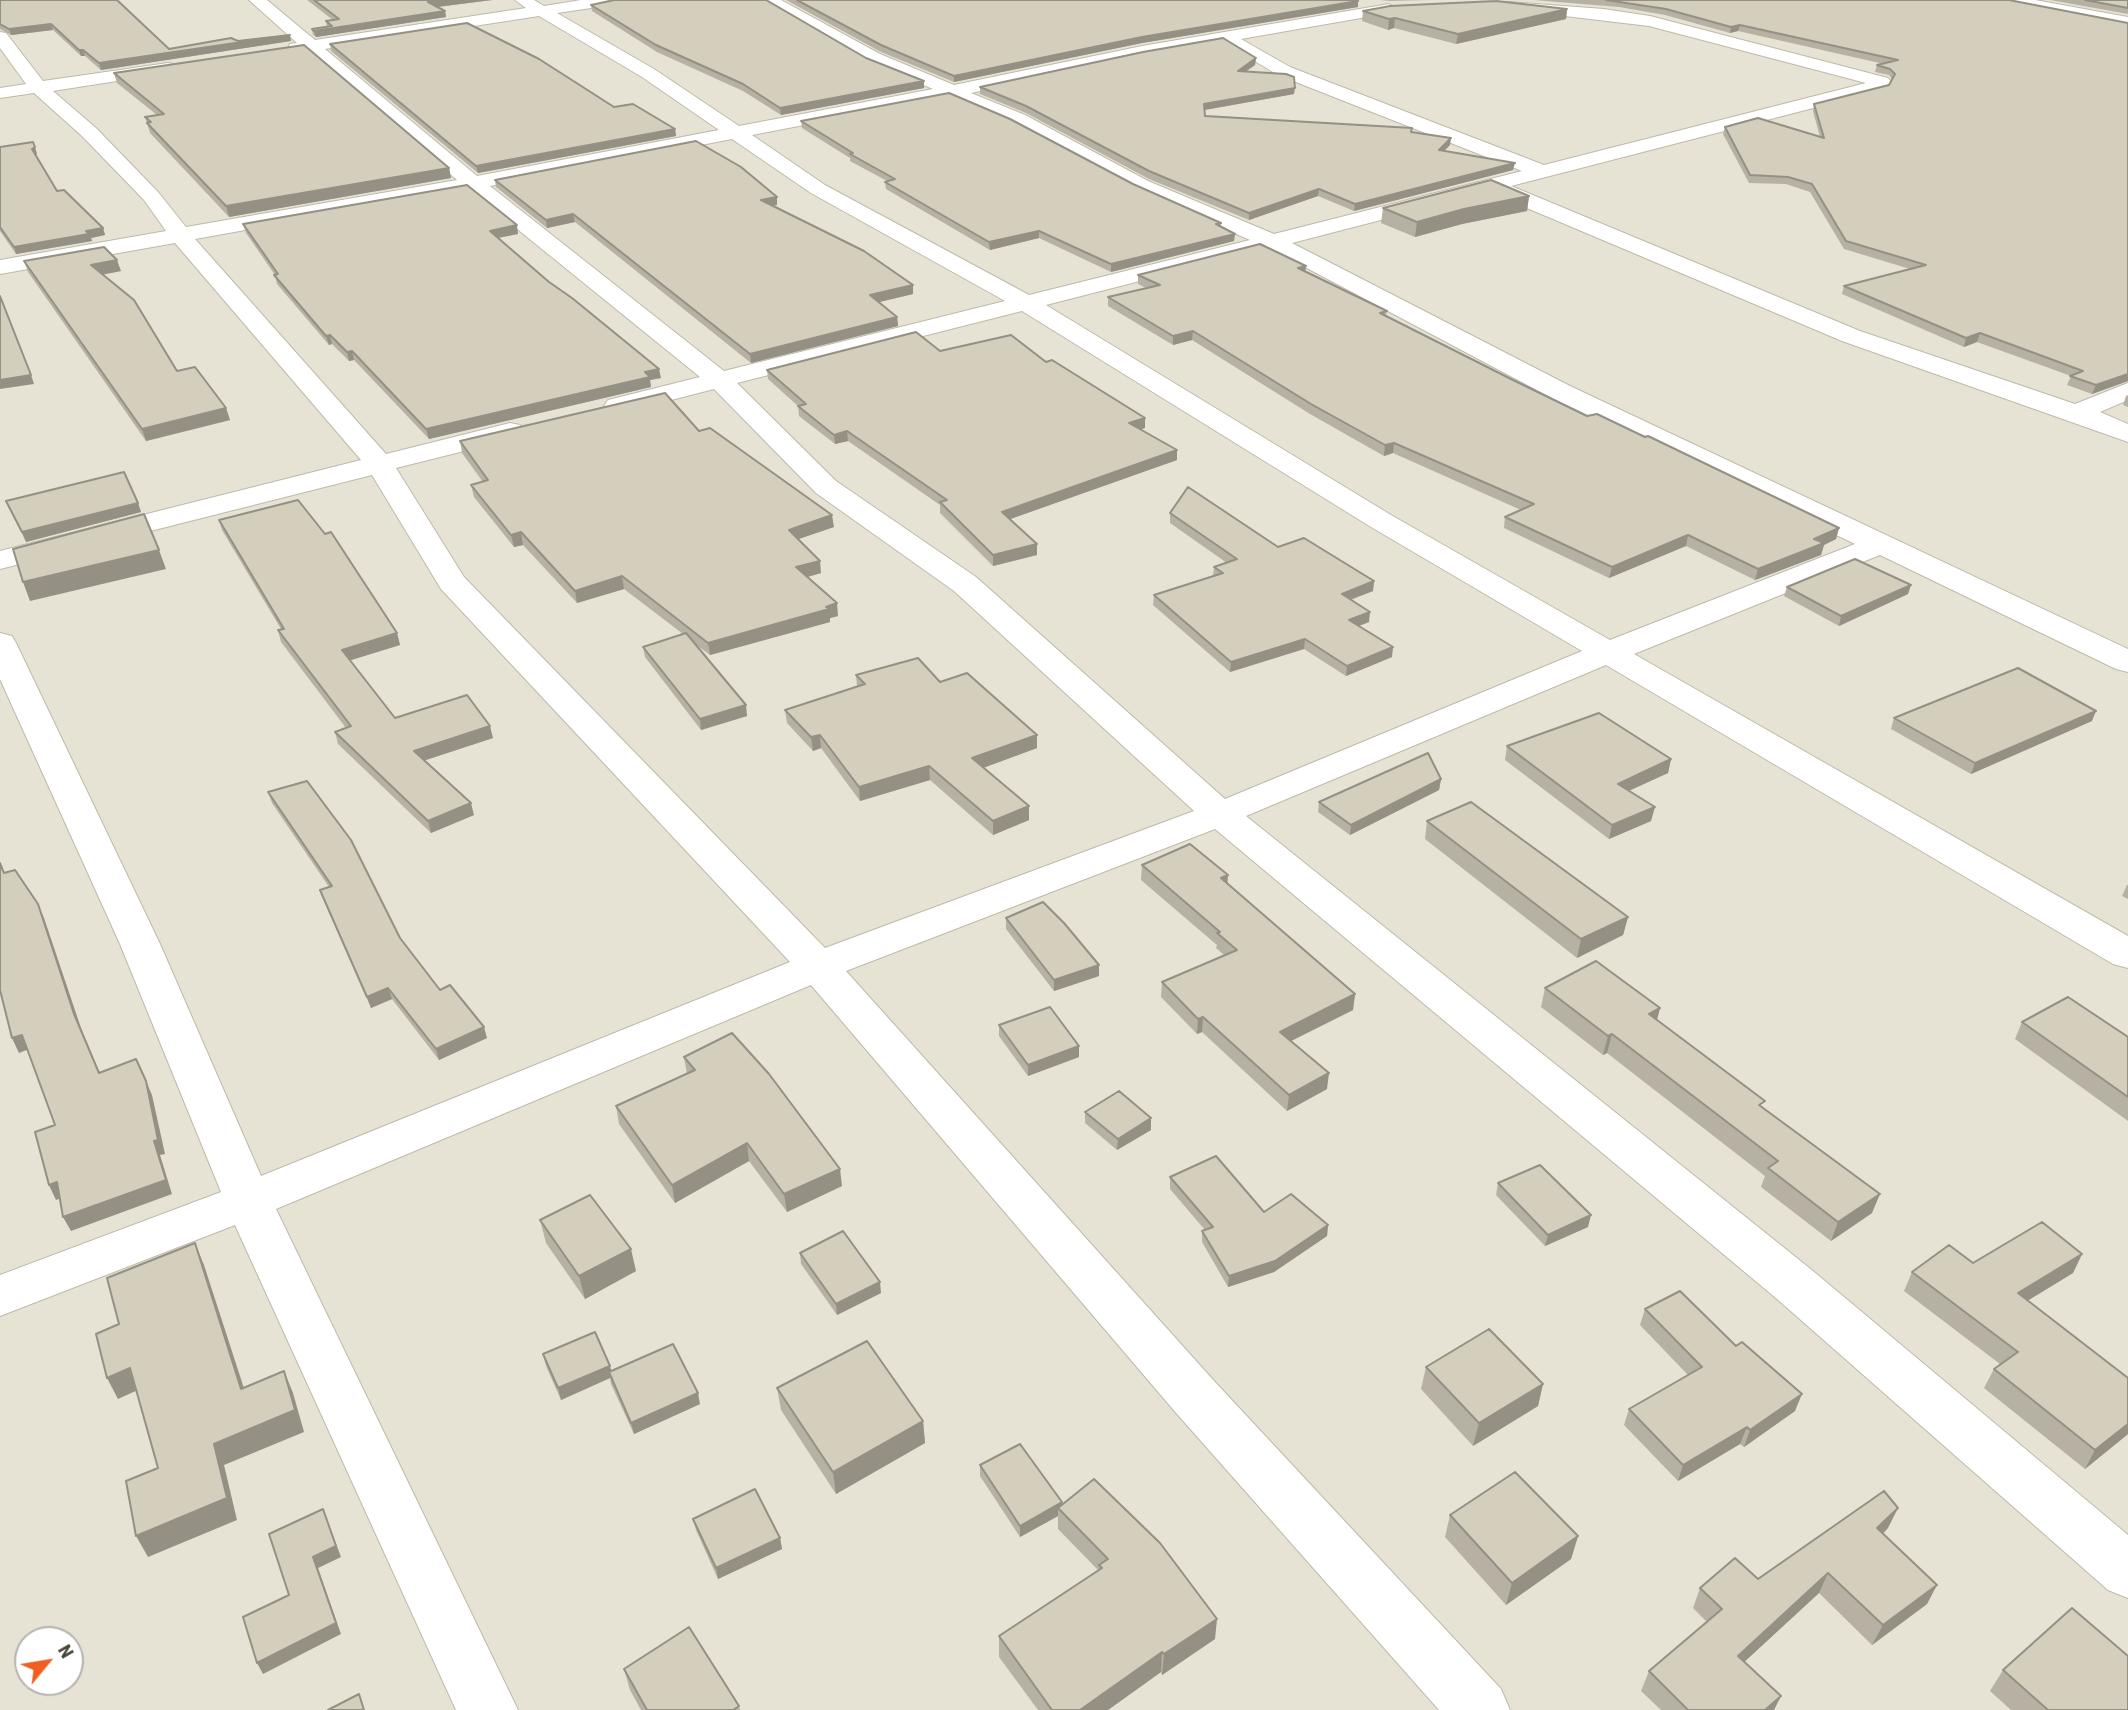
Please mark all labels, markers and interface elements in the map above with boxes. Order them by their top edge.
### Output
north arrow [14,1626,84,1696]
text: N [53,1640,79,1662]

